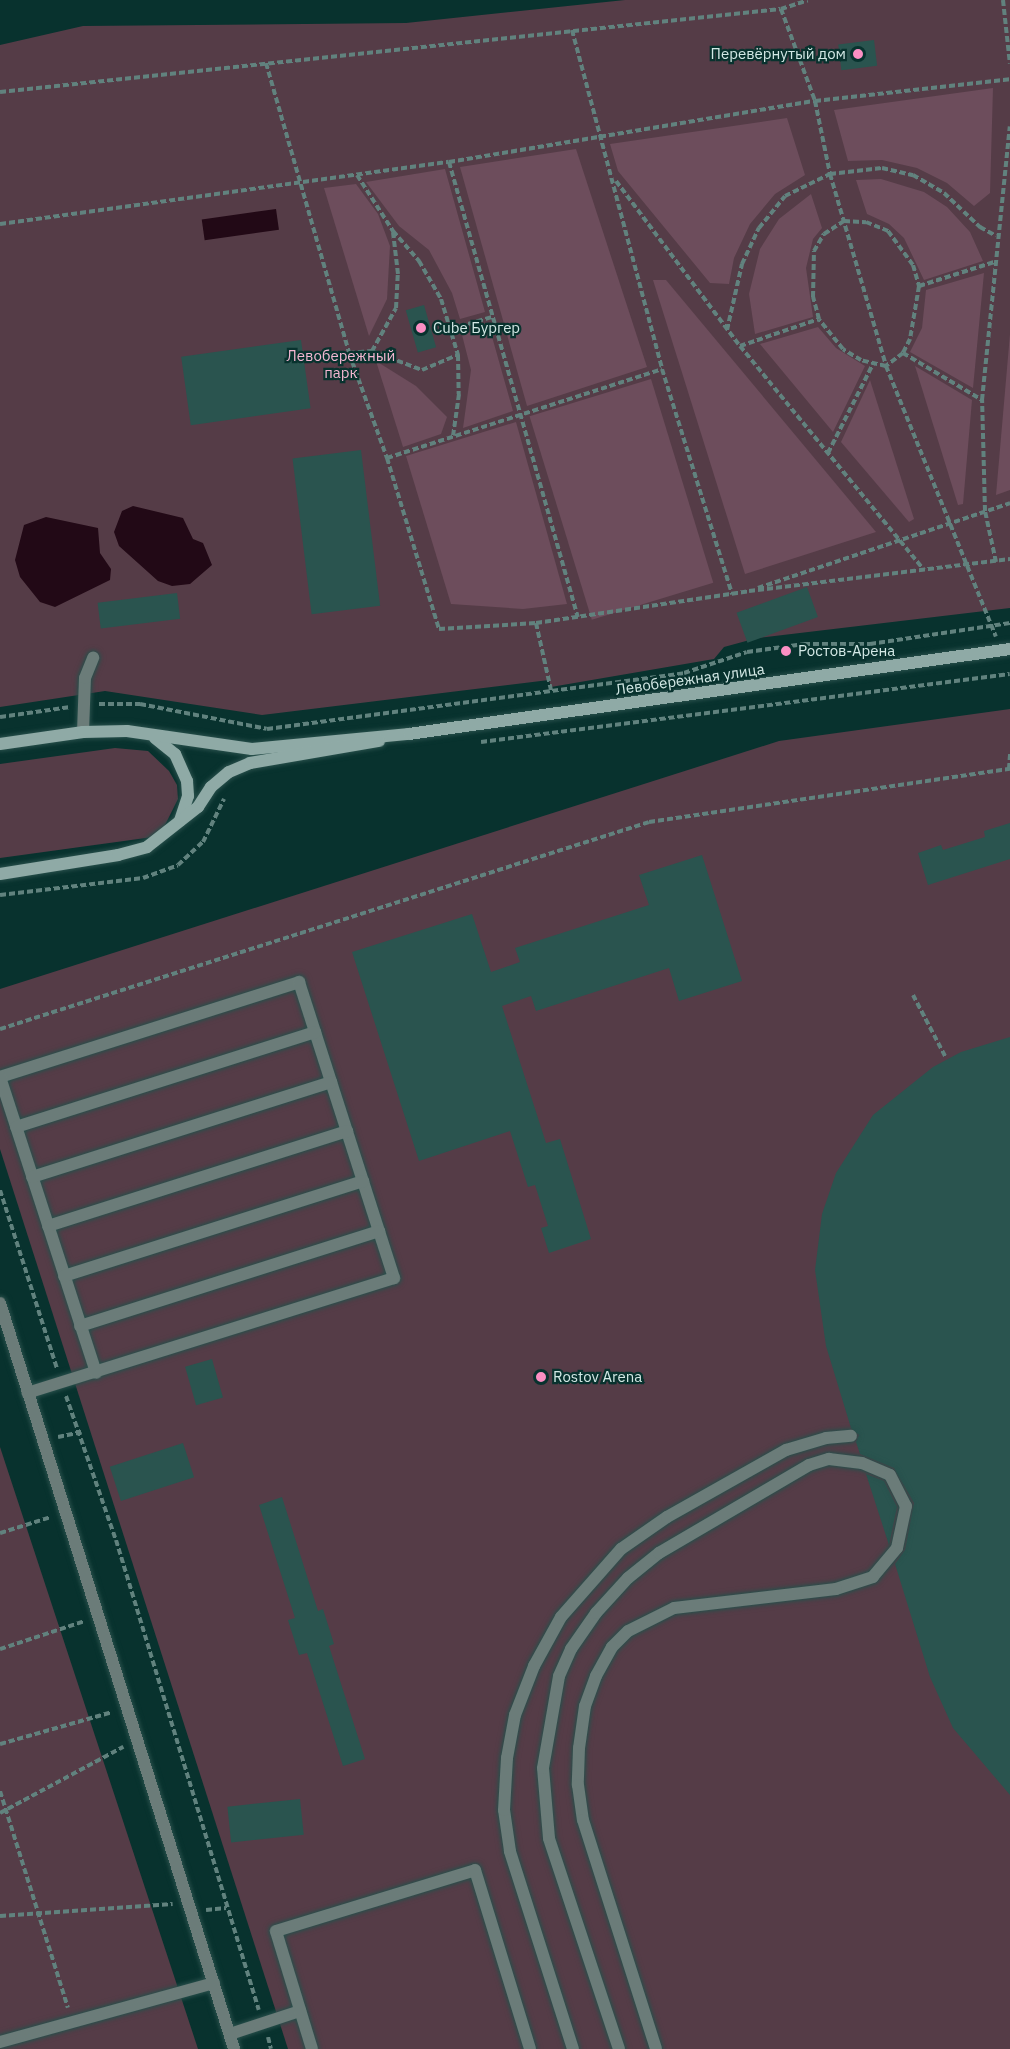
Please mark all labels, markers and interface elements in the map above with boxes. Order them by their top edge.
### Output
place label: Перевёрнутый дом [711,45,846,63]
marker: Перевёрнутый дом [851,47,865,61]
place label: Cube Бургер [433,319,520,337]
marker: Cube Бургер [414,321,428,335]
park label: Левобережный парк [287,346,395,381]
place label: Ростов-Арена [798,642,895,660]
marker: Ростов-Арена [779,644,793,658]
street label: Левобережная улица [614,660,766,698]
place label: Rostov Arena [553,1368,642,1386]
marker: Rostov Arena [534,1370,548,1384]

